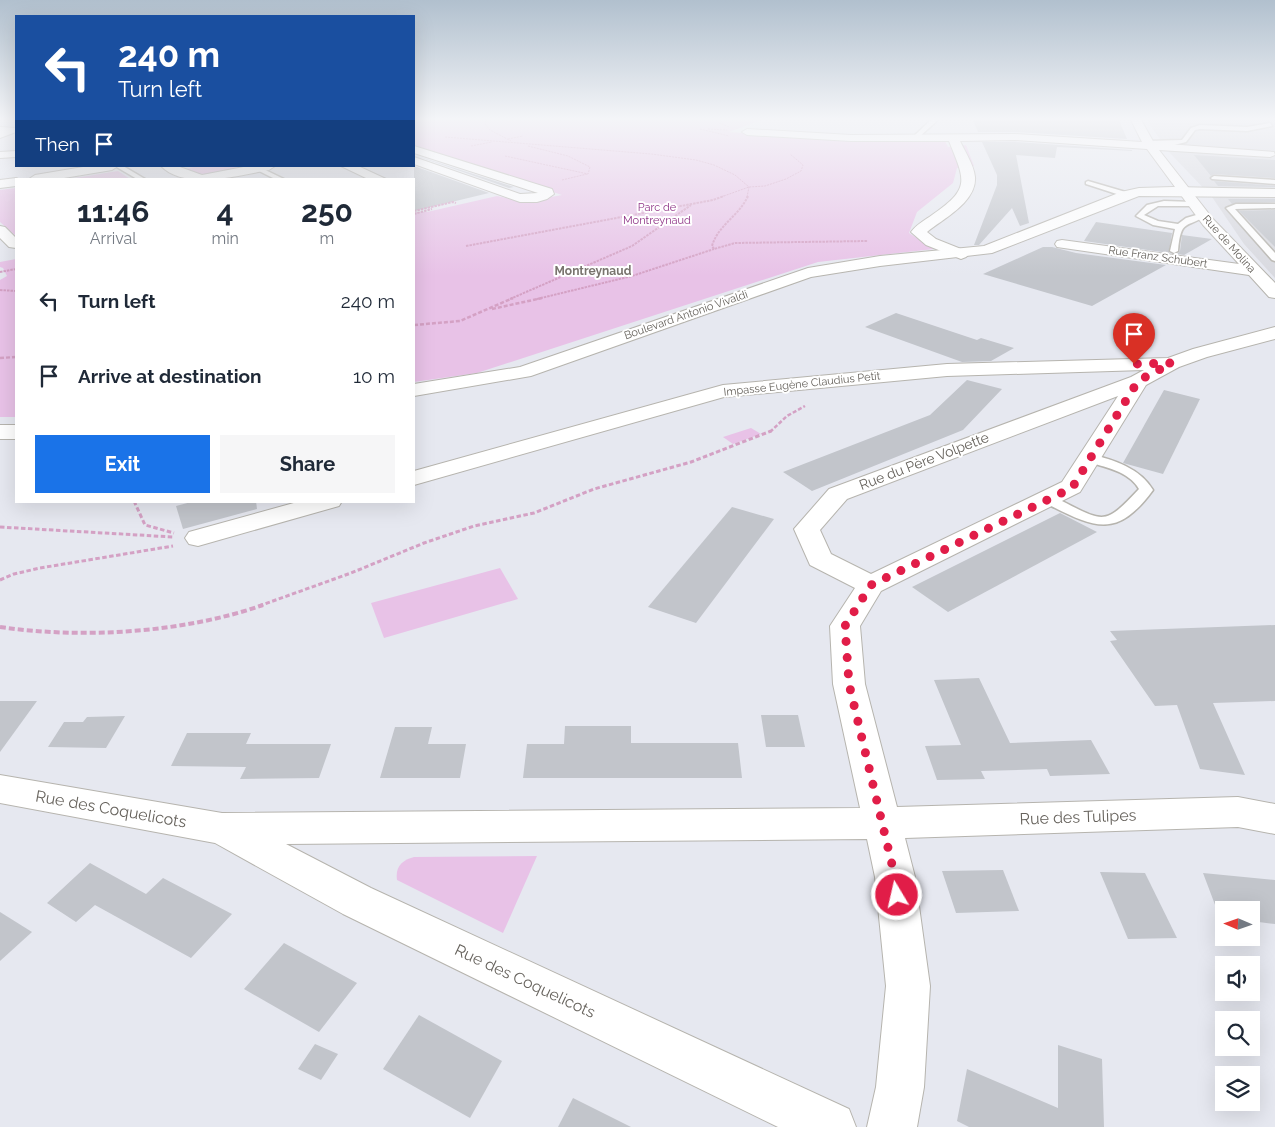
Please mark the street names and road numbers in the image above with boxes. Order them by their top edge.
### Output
street label: Rue de Molina [1200,213,1258,275]
street label: Rue Franz Schubert [1108,244,1209,270]
street label: Boulevard Antonio Vivaldi [622,288,750,342]
street label: Impasse Eugène Claudius Petit [723,369,881,399]
street label: Rue du Père Volpette [857,429,991,493]
street label: Rue des Coquelicots [34,786,188,832]
street label: Rue des Tulipes [1019,805,1137,829]
street label: Rue des Coquelicots [452,940,598,1022]

